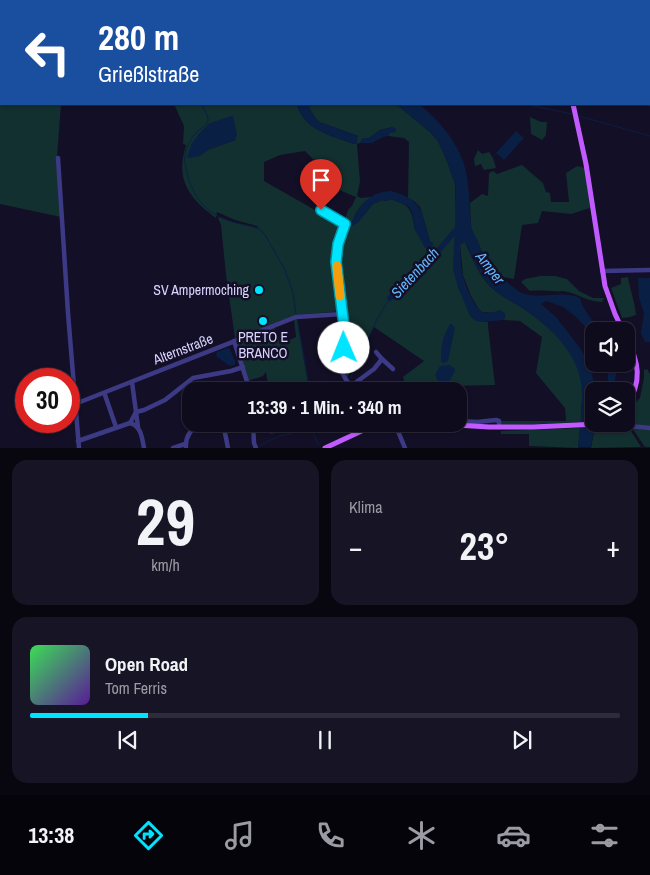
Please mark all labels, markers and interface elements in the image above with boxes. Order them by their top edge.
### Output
text: 280 m [98,14,179,61]
icon: left [15,20,80,85]
text: Grießlstraße [98,59,199,89]
pin [300,159,342,210]
icon: arrive [307,166,335,194]
water label: Sietenbach [386,243,444,303]
water label: Amper [470,246,510,289]
place label: SV Ampermoching [153,281,250,299]
marker: SV Ampermoching [253,284,265,296]
marker: PRETO E BRANCO [257,315,269,327]
position arrow [317,321,369,373]
map controls [585,322,635,432]
button: sound [585,322,635,372]
place label: PRETO E BRANCO [238,328,288,362]
street label: Alternstraße [150,329,215,369]
speed limit sign: 30 [15,368,80,433]
button: layers [585,382,635,432]
text: 13:39 · 1 Min. · 340 m [247,394,402,420]
text: 29 [136,478,195,565]
text: Klima [349,496,383,518]
text: 23° [460,521,509,572]
text: − [349,528,362,566]
text: + [607,528,620,566]
text: km/h [151,554,180,576]
text: Open Road [105,651,188,677]
text: Tom Ferris [105,677,167,699]
icon: previous [114,726,142,754]
icon: pause [311,726,339,754]
icon: next [508,726,536,754]
icon: directions [131,818,166,853]
icon: music [222,818,257,853]
icon: phone [313,818,348,853]
icon: climate [404,818,439,853]
icon: car [496,818,531,853]
icon: filters [587,818,622,853]
text: 13:38 [28,820,74,850]

